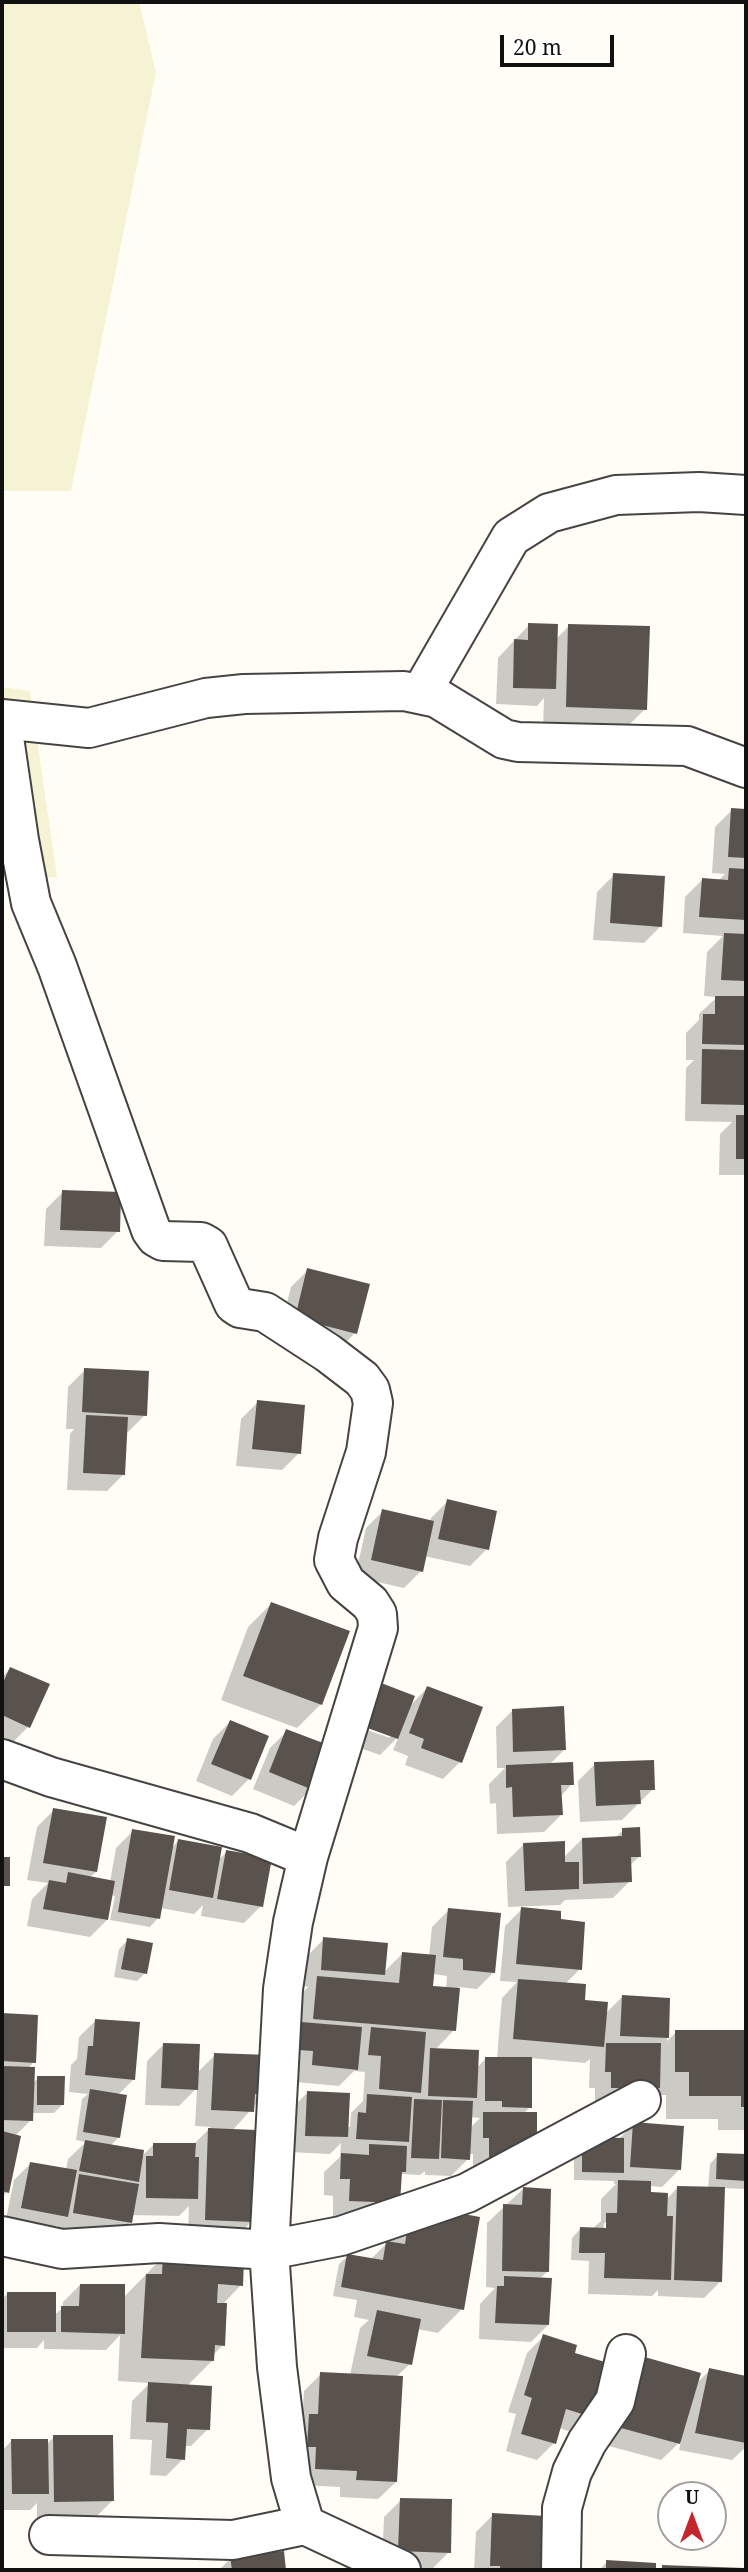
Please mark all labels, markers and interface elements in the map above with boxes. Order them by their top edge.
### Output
scale bar [503,21,617,65]
text: 20 m [513,33,562,61]
north arrow [657,2481,727,2551]
text: U [685,2484,699,2510]

